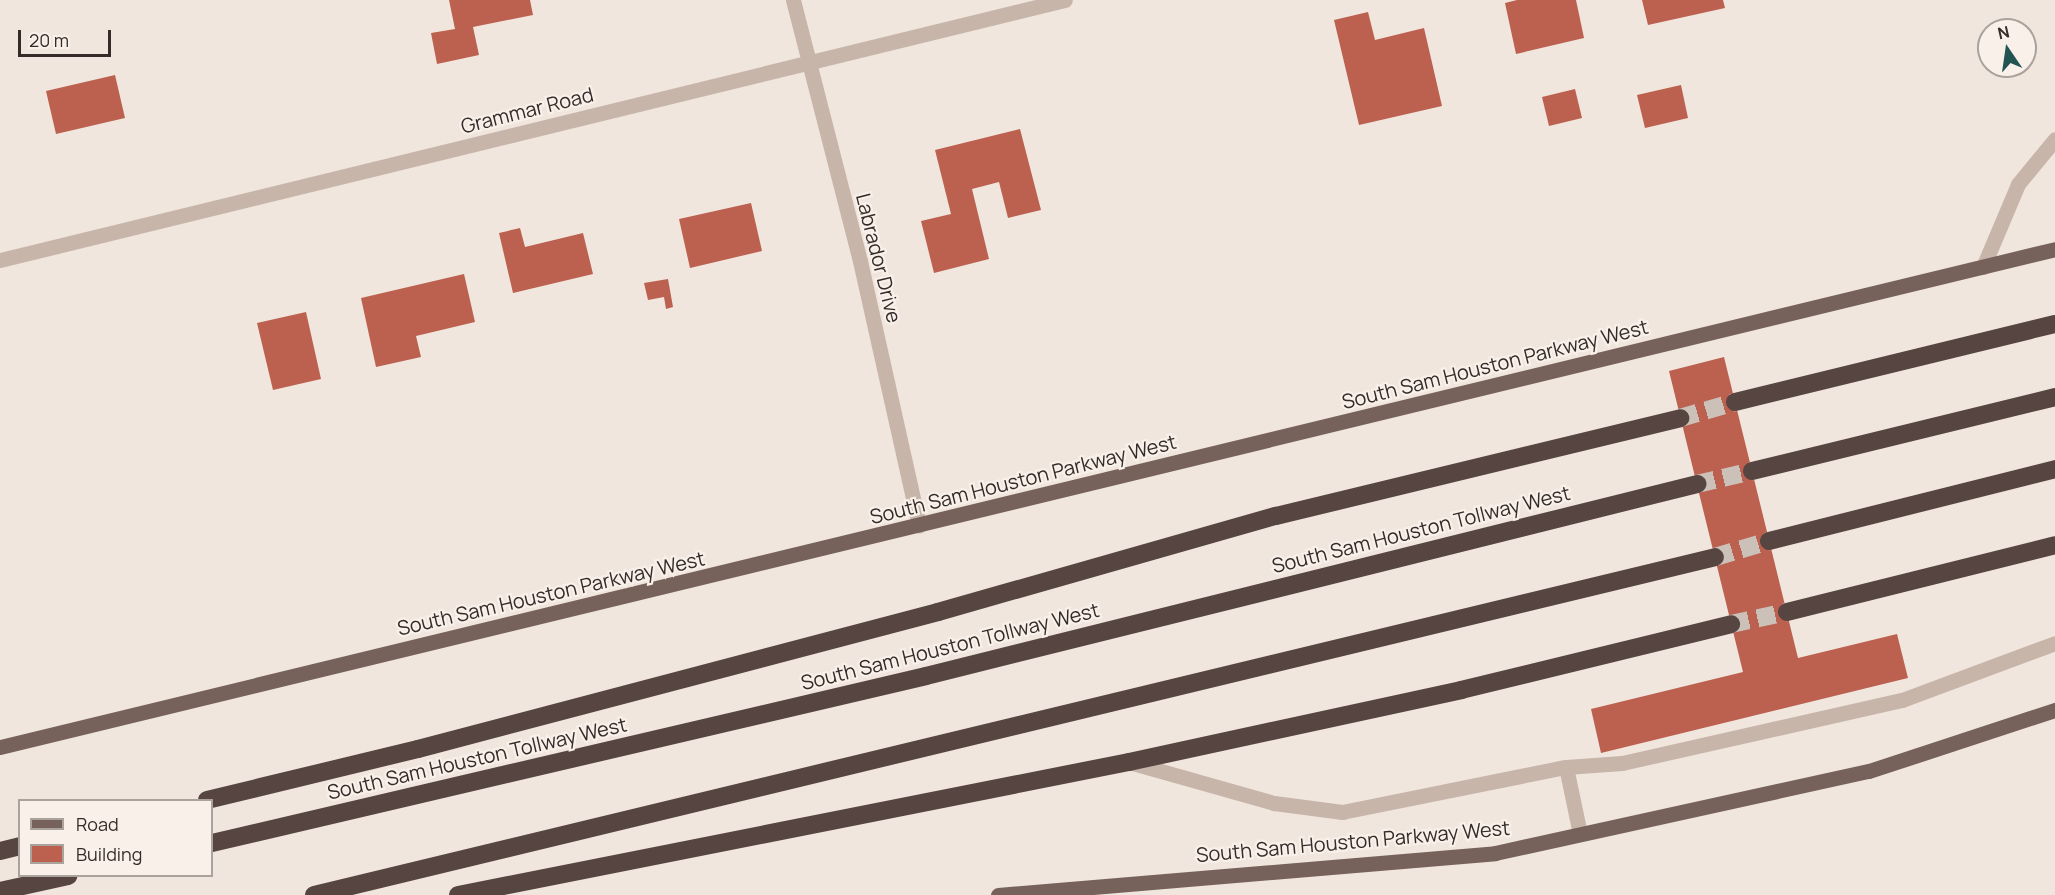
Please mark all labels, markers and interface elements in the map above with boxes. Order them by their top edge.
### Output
scale bar [21,18,114,56]
north arrow [1977,18,2037,78]
text: N [1995,20,2011,44]
text: 20 m [29,28,69,52]
street label: Grammar Road [458,82,596,138]
street label: Labrador Drive [851,191,907,325]
street label: South Sam Houston Parkway West [1339,314,1651,414]
street label: South Sam Houston Parkway West [867,429,1179,529]
street label: South Sam Houston Tollway West [1269,480,1573,578]
street label: South Sam Houston Parkway West [395,546,707,640]
street label: South Sam Houston Tollway West [798,597,1102,695]
street label: South Sam Houston Tollway West [325,712,629,804]
legend [18,799,213,877]
text: Road [76,812,119,836]
street label: South Sam Houston Parkway West [1195,815,1511,867]
text: Building [76,842,142,866]

